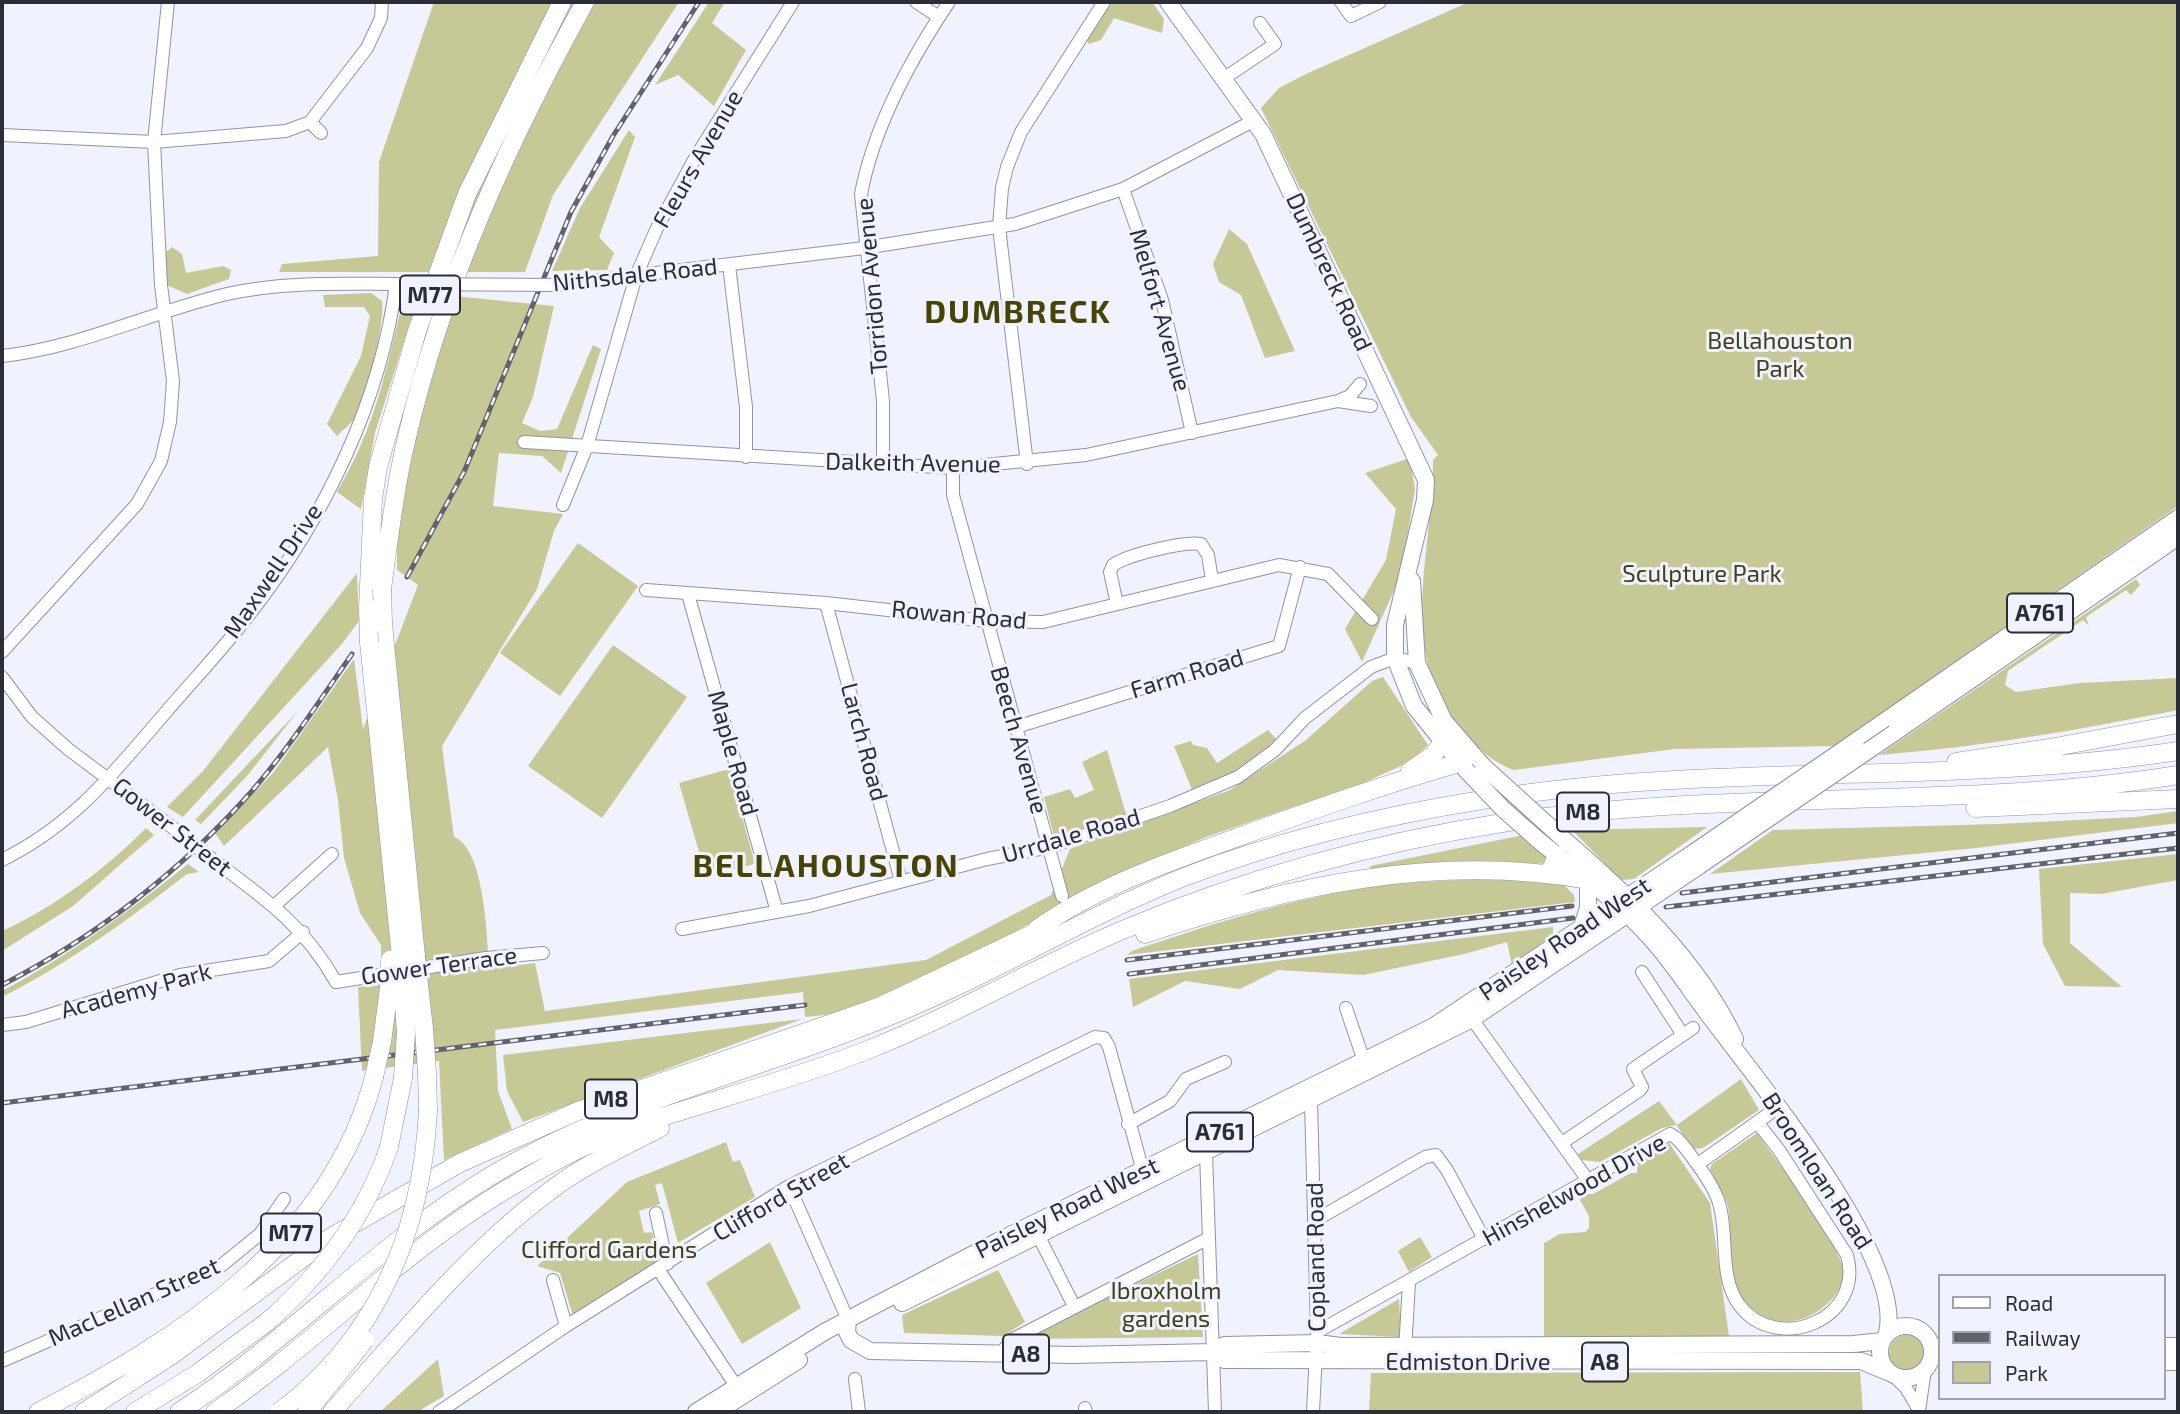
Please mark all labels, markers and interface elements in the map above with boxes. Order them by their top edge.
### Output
street label: Fleurs Avenue [647,85,749,233]
street label: Dumbreck Road [1280,188,1378,356]
street label: Torridon Avenue [850,196,894,376]
street label: Melfort Avenue [1123,225,1197,395]
street label: Nithsdale Road [551,252,719,298]
road number: M77 [400,276,460,314]
district label: DUMBRECK [925,293,1111,331]
park label: Bellahouston Park [1707,327,1853,383]
street label: Dalkeith Avenue [825,447,1001,479]
street label: Maxwell Drive [217,498,329,644]
park label: Sculpture Park [1622,560,1782,588]
road number: A761 [2007,594,2073,632]
street label: Rowan Road [890,595,1028,635]
street label: Farm Road [1127,643,1247,705]
street label: Beech Avenue [984,663,1054,817]
street label: Larch Road [834,680,894,804]
street label: Maple Road [701,687,765,819]
street label: Gower Street [107,772,237,882]
road number: M8 [1557,792,1609,832]
street label: Urrdale Road [999,803,1143,869]
district label: BELLAHOUSTON [694,847,958,885]
street label: Paisley Road West [1474,871,1656,1007]
street label: Gower Terrace [359,941,519,991]
street label: Academy Park [58,957,214,1025]
road number: M8 [585,1080,637,1118]
street label: Broomloan Road [1756,1087,1878,1255]
road number: A761 [1187,1112,1253,1152]
street label: Hinshelwood Drive [1477,1128,1671,1252]
street label: Clifford Street [708,1146,854,1248]
street label: Paisley Road West [971,1151,1163,1265]
street label: Copland Road [1300,1182,1332,1332]
road number: M77 [261,1214,321,1252]
park label: Clifford Gardens [521,1236,697,1264]
street label: MacLellan Street [44,1251,224,1353]
legend [1938,1274,2166,1400]
park label: Ibroxholm gardens [1110,1277,1222,1333]
text: Road [2005,1290,2053,1315]
text: Railway [2005,1325,2081,1350]
road number: A8 [1003,1334,1049,1373]
road number: A8 [1582,1343,1628,1382]
street label: Edmiston Drive [1385,1348,1551,1376]
text: Park [2005,1360,2048,1385]

